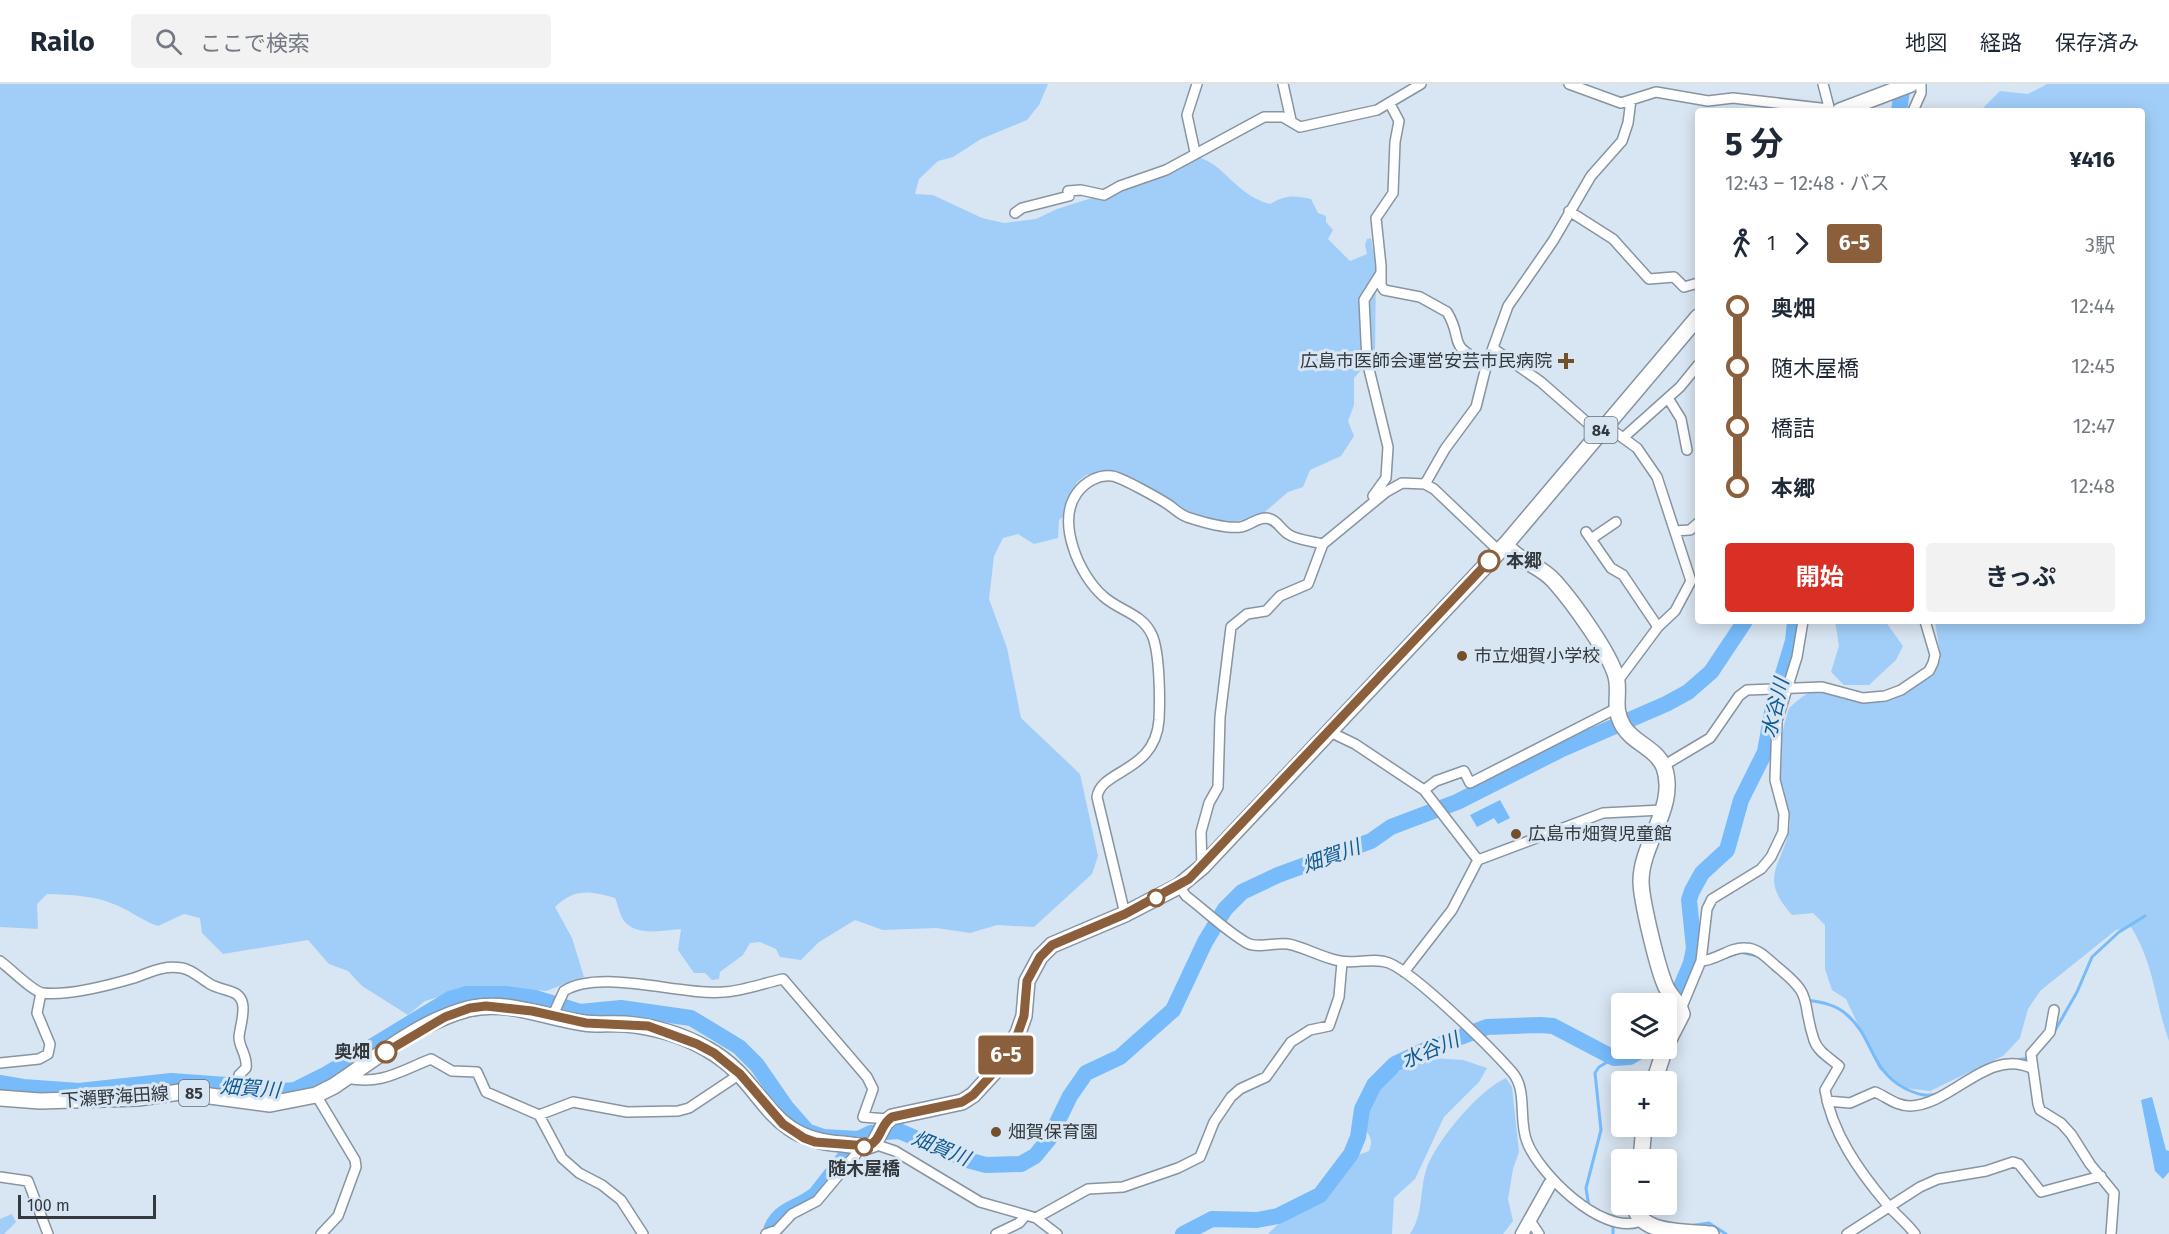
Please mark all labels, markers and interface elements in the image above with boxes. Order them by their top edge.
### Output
search box [131,14,551,68]
text: Railo [30,25,95,58]
icon: search [152,25,185,58]
text: ここで検索 [200,30,310,57]
text: 地図 [1905,30,1947,56]
text: 経路 [1980,30,2022,56]
text: 保存済み [2055,30,2139,56]
text: 5 分 [1725,124,1784,164]
text: ¥416 [2069,146,2115,173]
text: 12:43 – 12:48 · バス [1725,171,1890,195]
icon: walk [1725,227,1758,260]
icon: forward [1785,227,1818,260]
text: 6-5 [1839,230,1870,256]
text: 1 [1767,231,1776,255]
text: 3駅 [2085,233,2115,257]
text: 12:44 [2070,294,2115,318]
text: 奥畑 [1771,295,1815,322]
place label: 広島市医師会運営安芸市民病院 [1300,350,1552,372]
marker: 広島市医師会運営安芸市民病院 [1557,352,1575,370]
text: 12:45 [2071,354,2115,378]
text: 随木屋橋 [1771,355,1859,382]
text: 12:47 [2073,414,2115,438]
text: 橋詰 [1771,415,1815,442]
road number: 84 [1584,417,1618,443]
text: 12:48 [2070,474,2115,498]
text: 本郷 [1771,475,1815,502]
button: 開始 [1725,543,1914,612]
button: きっぷ [1926,543,2115,612]
marker: 本郷 [1478,550,1500,572]
place label: 本郷 [1506,550,1542,572]
place label: 市立畑賀小学校 [1474,645,1600,667]
marker: 市立畑賀小学校 [1455,649,1469,663]
water label: 水谷川 [1757,674,1794,740]
place label: 広島市畑賀児童館 [1528,823,1672,845]
marker: 広島市畑賀児童館 [1509,827,1523,841]
water label: 畑賀川 [1299,834,1365,878]
unlabelled marker [1147,889,1165,907]
map controls [1611,993,1677,1215]
button: layers [1611,993,1677,1059]
water label: 水谷川 [1398,1026,1464,1073]
line badge: 6-5 [972,1036,1040,1074]
place label: 奥畑 [334,1041,370,1063]
marker: 奥畑 [375,1041,397,1063]
text: 6-5 [990,1042,1022,1068]
button: + [1611,1071,1677,1137]
water label: 畑賀川 [219,1074,283,1102]
road number: 85 [179,1080,209,1106]
street label: 下瀬野海田線 [60,1082,170,1112]
place label: 畑賀保育園 [1008,1121,1098,1143]
marker: 畑賀保育園 [989,1125,1003,1139]
water label: 畑賀川 [909,1126,975,1171]
marker: 随木屋橋 [855,1138,873,1156]
button: − [1611,1149,1677,1215]
place label: 随木屋橋 [828,1158,900,1180]
scale bar [18,1192,156,1220]
text: 100 m [27,1196,70,1215]

